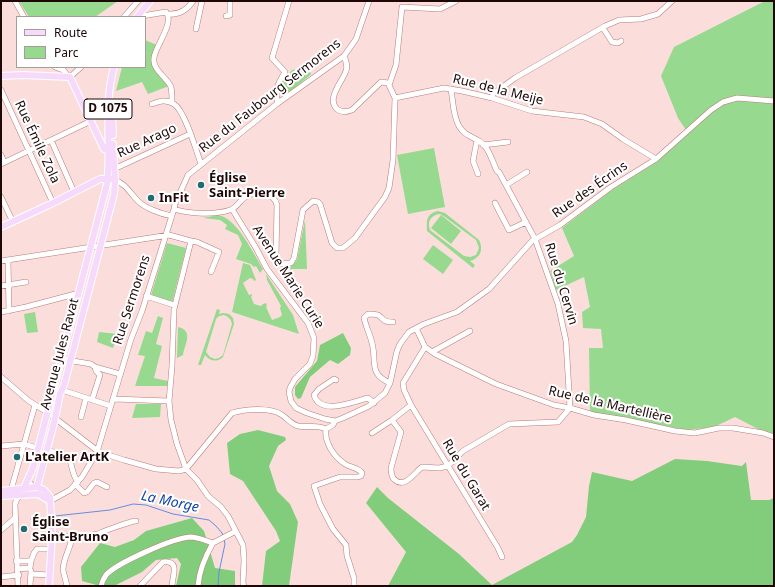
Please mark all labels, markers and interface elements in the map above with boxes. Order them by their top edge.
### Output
legend [16,16,146,68]
text: Route [54,24,87,41]
street label: Rue du Faubourg Sermorens [196,36,344,156]
text: Parc [54,44,78,61]
street label: Rue de la Meije [451,71,545,109]
street label: Rue Émile Zola [11,98,63,186]
road number: D 1075 [84,99,132,119]
street label: Rue Arago [115,121,179,161]
street label: Rue des Écrins [549,158,631,222]
place label: Église Saint-Pierre [209,170,285,201]
marker: Église Saint-Pierre [196,180,206,190]
place label: InFit [159,190,189,206]
marker: InFit [146,193,156,203]
street label: Avenue Marie Curie [249,222,327,332]
street label: Rue du Cervin [541,241,581,327]
street label: Rue Sermorens [110,253,154,347]
street label: Avenue Jules Ravat [38,297,82,411]
street label: Rue de la Martellière [547,383,673,427]
street label: Rue du Garat [439,437,493,513]
place label: L'atelier ArtK [25,449,109,465]
marker: L'atelier ArtK [12,452,22,462]
water label: La Morge [140,488,200,516]
place label: Église Saint-Bruno [32,514,109,545]
marker: Église Saint-Bruno [19,524,29,534]

